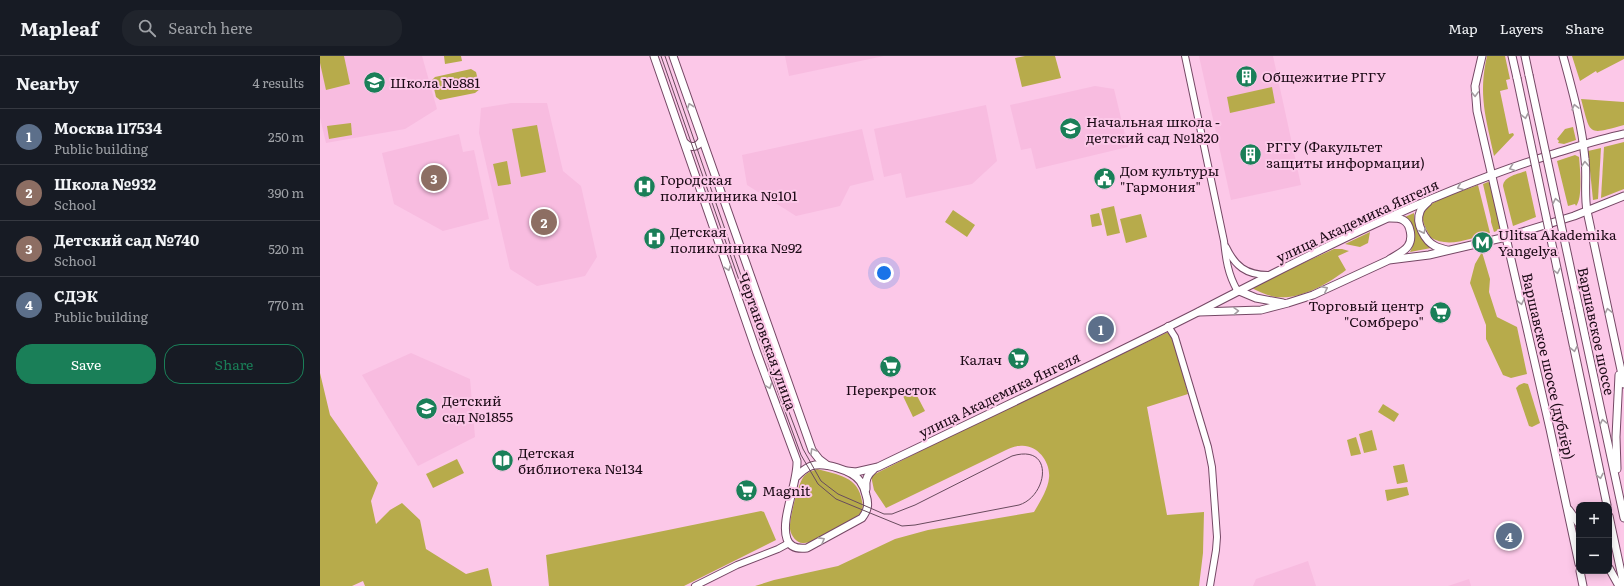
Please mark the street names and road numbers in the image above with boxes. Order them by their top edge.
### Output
street label: улица Академика Янгеля [1272,173,1442,267]
street label: Варшавское шоссе [1574,265,1620,397]
street label: Чертановская улица [734,269,802,413]
street label: Варшавское шоссе (дублёр) [1518,271,1580,461]
street label: улица Академика Янгеля [915,346,1083,442]

